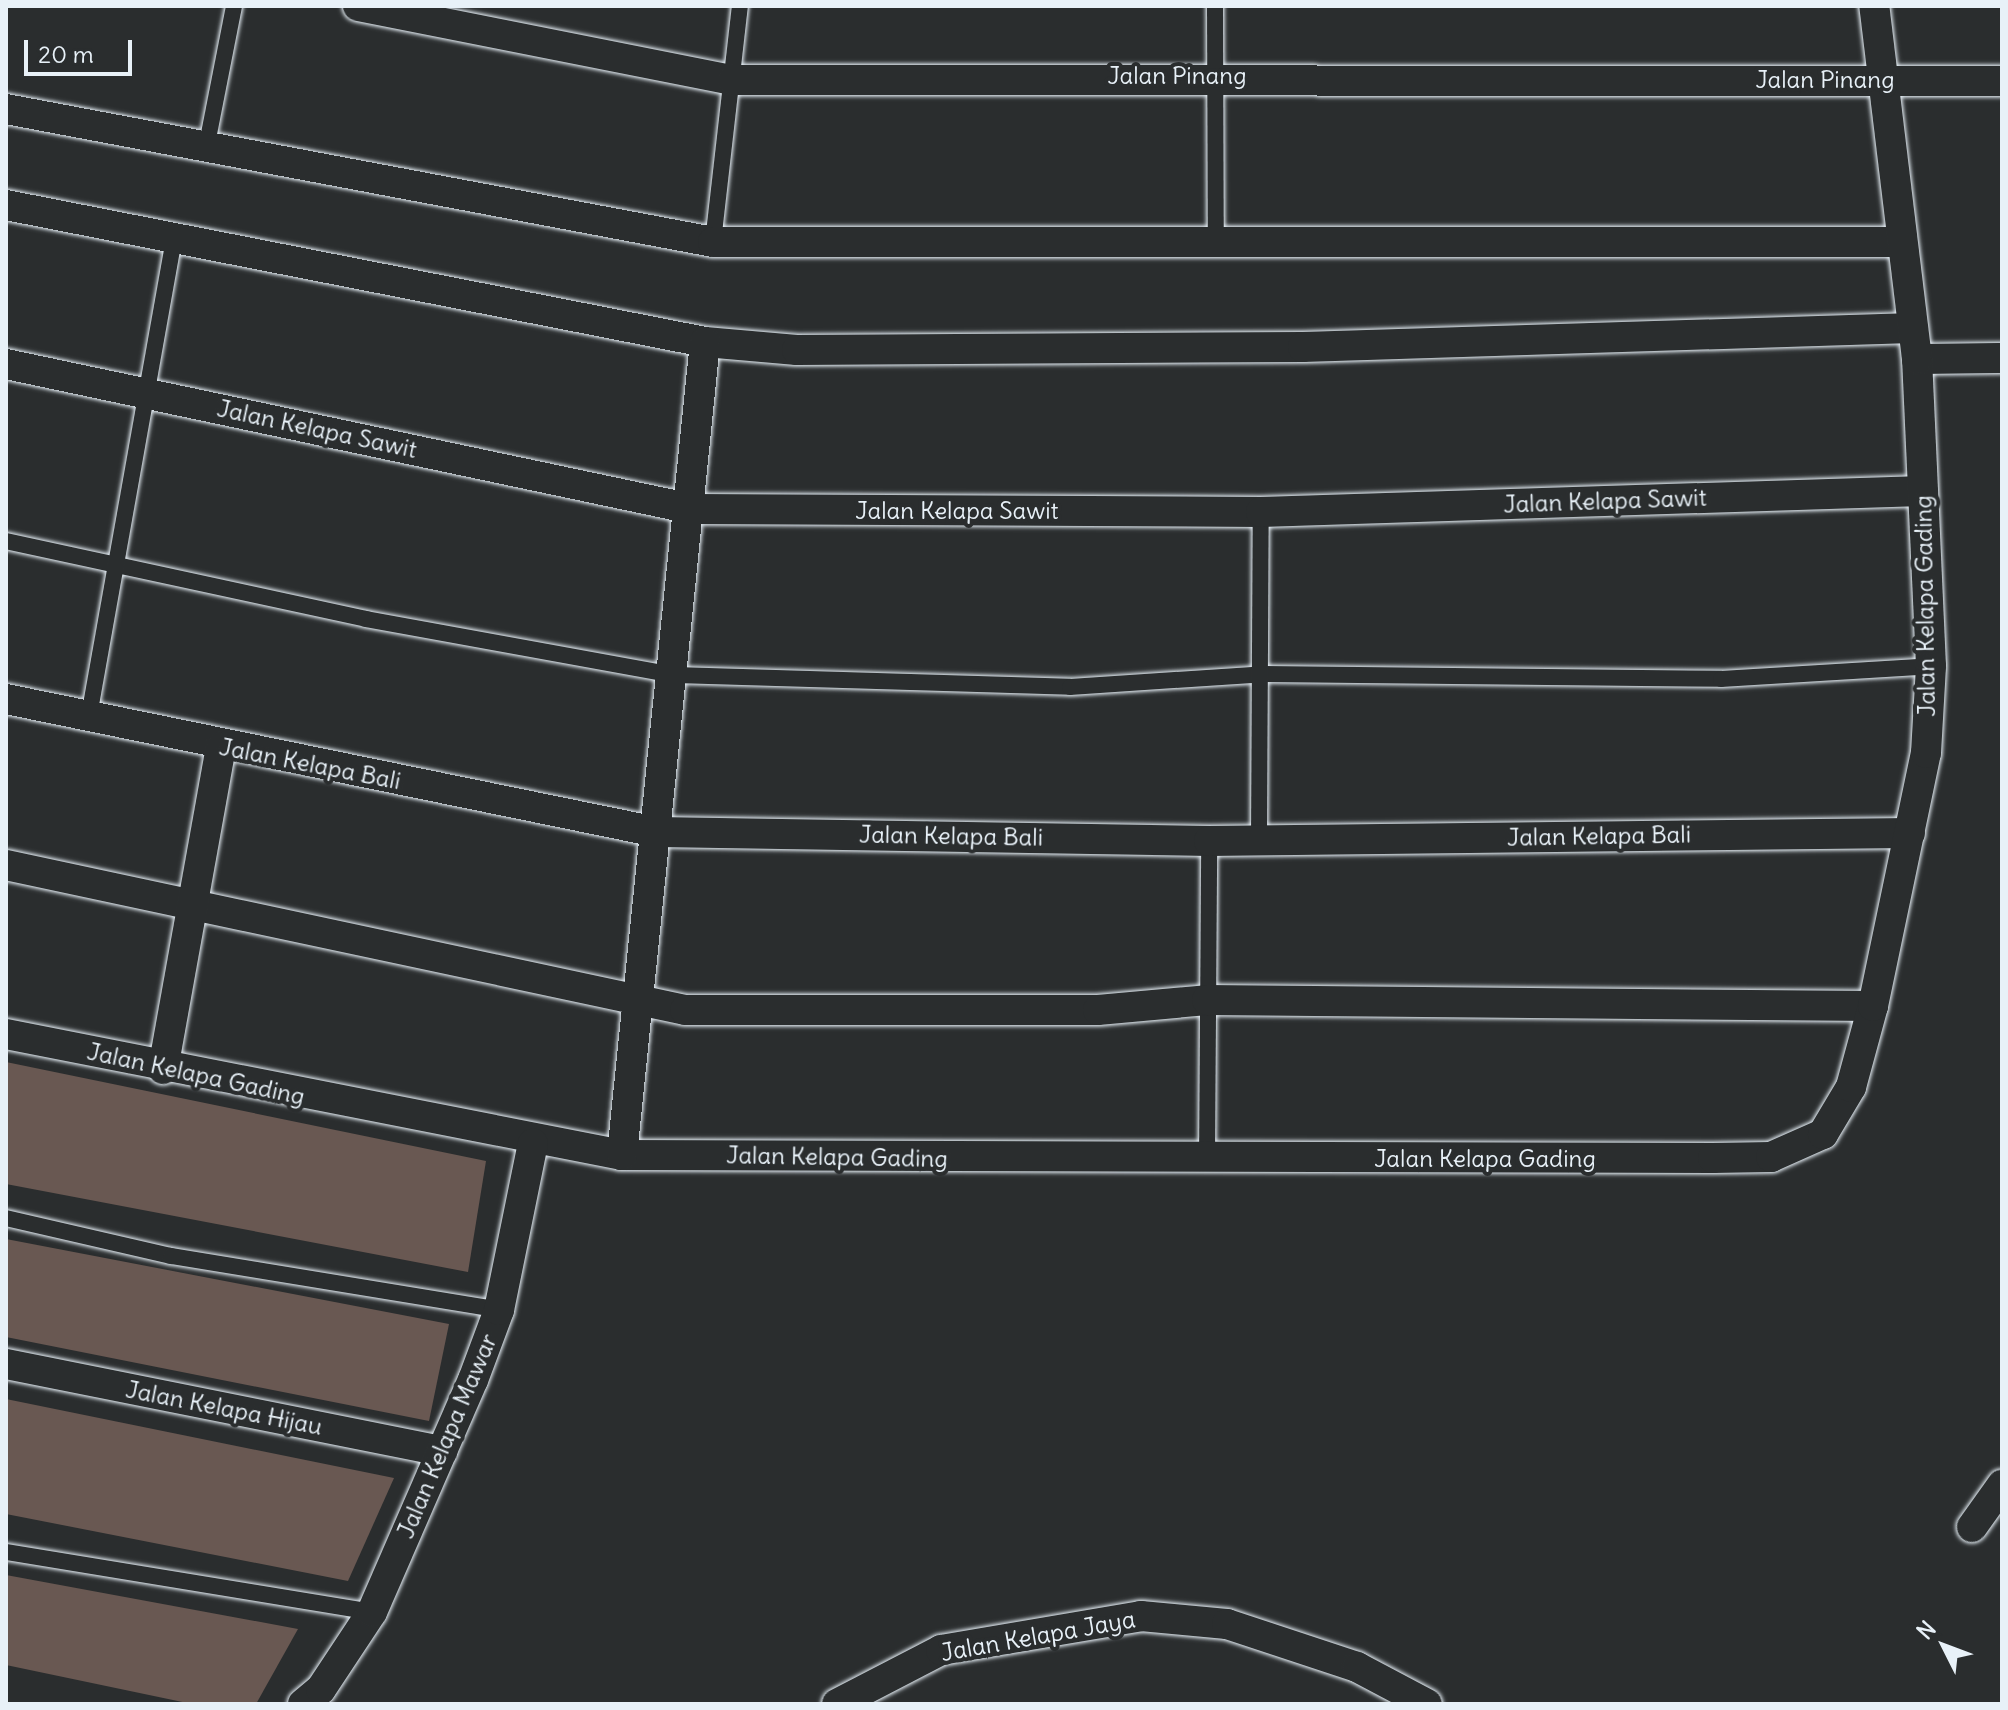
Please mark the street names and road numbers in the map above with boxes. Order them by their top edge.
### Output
street label: Jalan Pinang [1107,62,1247,90]
street label: Jalan Pinang [1755,66,1895,94]
street label: Jalan Kelapa Sawit [215,394,419,464]
street label: Jalan Kelapa Sawit [1503,483,1707,519]
street label: Jalan Kelapa Gading [1909,495,1941,717]
street label: Jalan Kelapa Sawit [855,497,1059,525]
street label: Jalan Kelapa Bali [217,732,403,796]
street label: Jalan Kelapa Bali [859,820,1043,852]
street label: Jalan Kelapa Bali [1507,820,1691,852]
street label: Jalan Kelapa Gading [85,1037,307,1111]
street label: Jalan Kelapa Gading [726,1141,948,1173]
street label: Jalan Kelapa Gading [1374,1145,1596,1173]
street label: Jalan Kelapa Mawar [391,1329,503,1543]
street label: Jalan Kelapa Hijau [123,1375,325,1441]
street label: Jalan Kelapa Jaya [939,1605,1137,1667]

